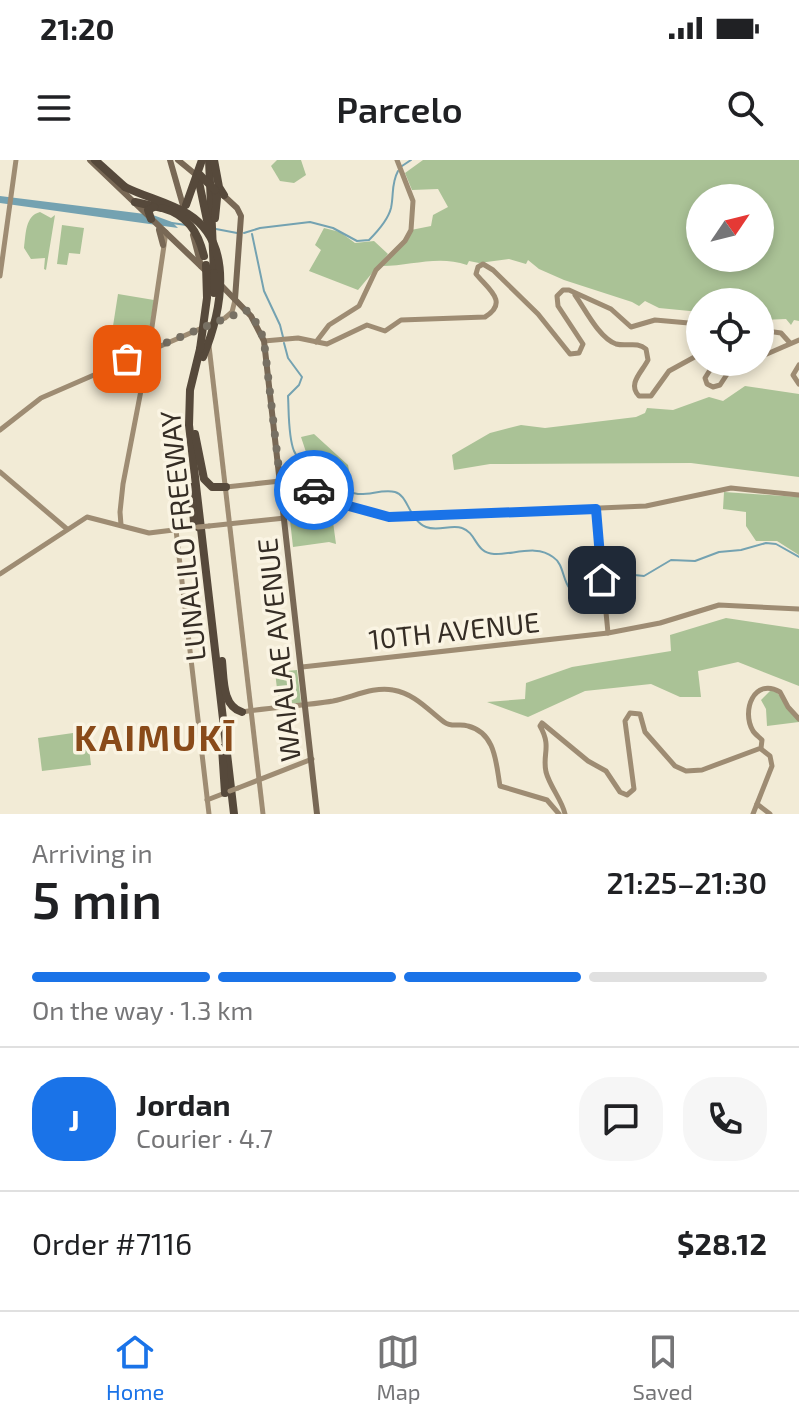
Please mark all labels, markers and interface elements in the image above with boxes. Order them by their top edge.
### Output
text: 21:20 [40,10,114,46]
icon: menu [32,86,76,130]
icon: search [723,86,767,130]
text: Parcelo [336,87,463,130]
north arrow [686,184,774,272]
map controls [686,184,774,376]
button: locate [686,288,774,376]
pin [93,325,161,393]
icon: bag [105,337,149,381]
street label: LUNALILO FREEWAY [152,409,212,663]
courier [274,450,354,530]
icon: car [292,468,336,512]
street label: WAIALAE AVENUE [249,537,307,763]
pin [568,546,636,614]
icon: home [580,558,624,602]
street label: 10TH AVENUE [367,604,541,656]
district label: KAIMUKĪ [74,715,236,758]
text: Arriving in [32,837,153,868]
text: 21:25–21:30 [606,864,767,900]
text: 5 min [32,867,162,929]
text: On the way · 1.3 km [32,994,253,1025]
button: chat [579,1077,663,1161]
button: phone [683,1077,767,1161]
text: Jordan [136,1086,231,1122]
text: J [68,1101,80,1137]
text: Courier · 4.7 [136,1122,273,1153]
text: Order #7116 [32,1225,192,1261]
text: $28.12 [677,1225,767,1261]
tab: Home [106,1330,164,1404]
tab: Map [376,1330,421,1404]
tab: Saved [633,1330,693,1404]

